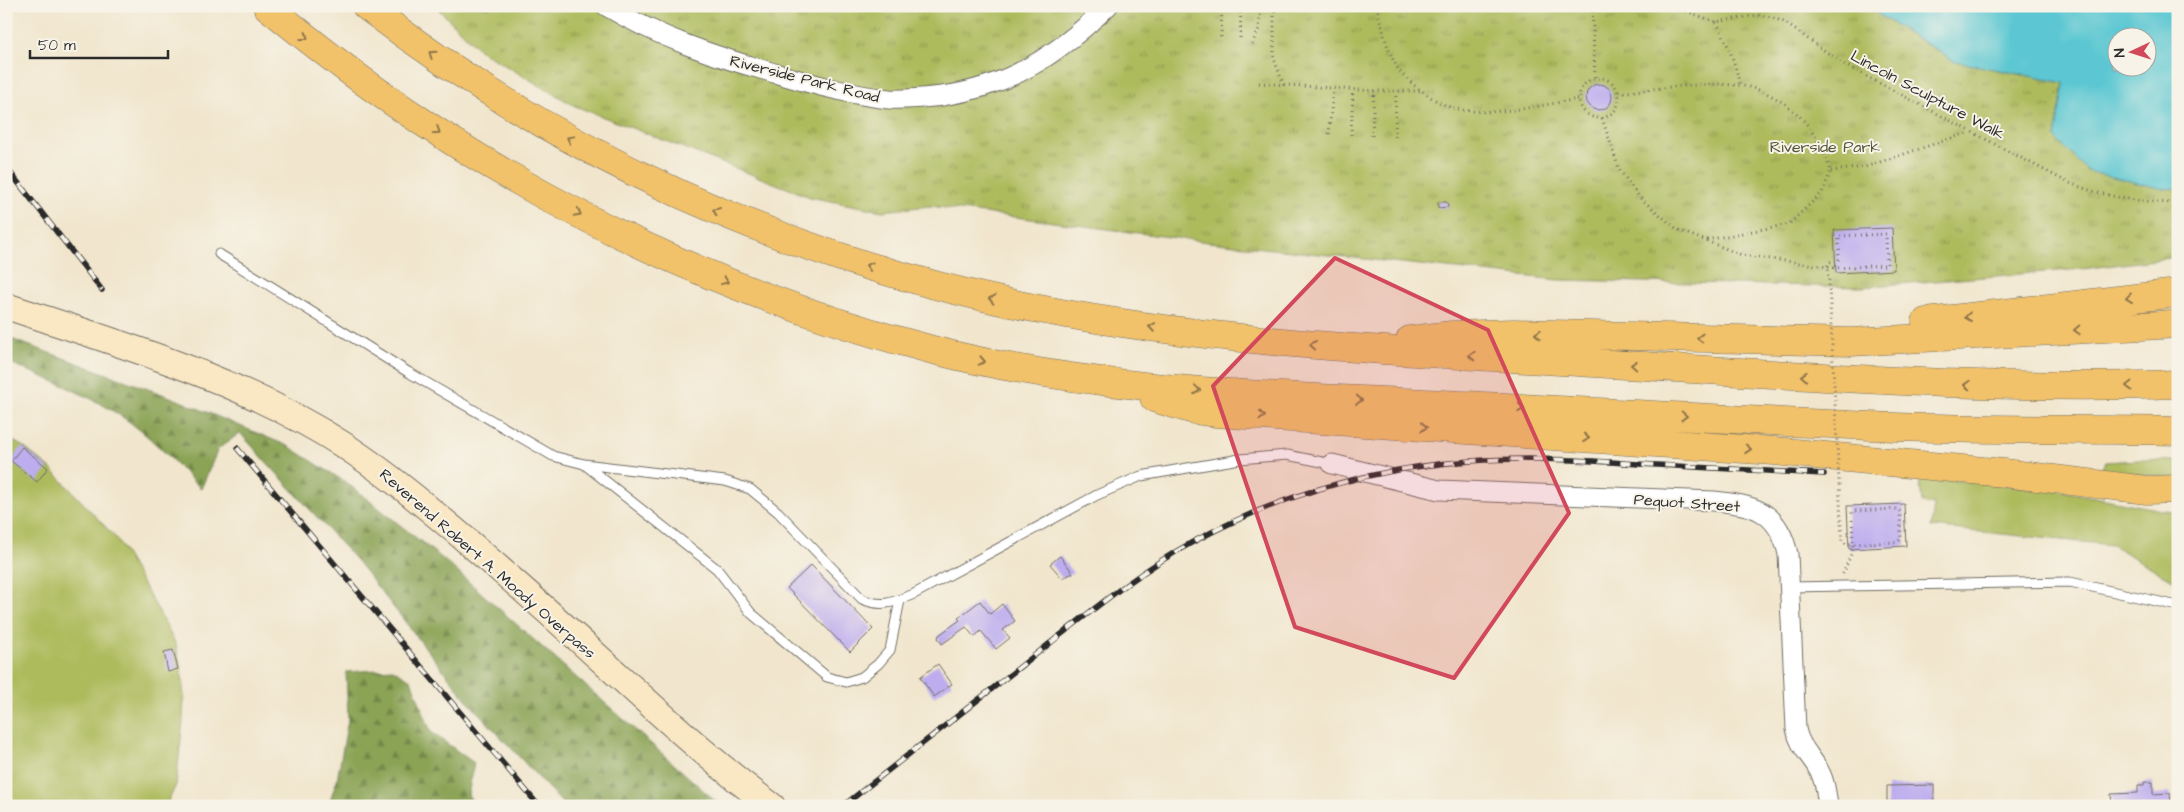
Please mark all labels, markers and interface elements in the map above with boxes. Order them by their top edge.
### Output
scale bar [30,28,168,60]
north arrow [2106,28,2156,78]
one-way arrow [299,31,308,39]
text: 50 m [38,35,76,56]
street label: Lincoln Sculpture Walk [1847,45,2009,145]
text: N [2110,48,2130,58]
street label: Riverside Park Road [728,50,882,108]
one-way arrow [428,51,438,60]
one-way arrow [431,125,440,135]
one-way arrow [567,136,576,146]
park label: Riverside Park [1770,136,1880,158]
one-way arrow [712,206,721,217]
one-way arrow [572,207,581,217]
one-way arrow [866,261,874,271]
one-way arrow [720,275,729,285]
one-way arrow [2125,292,2133,303]
one-way arrow [987,294,996,305]
one-way arrow [1964,311,1972,322]
one-way arrow [1147,322,1155,333]
one-way arrow [2072,325,2080,336]
one-way arrow [1533,328,1541,339]
one-way arrow [1696,333,1704,343]
one-way arrow [1309,340,1317,351]
one-way arrow [1468,350,1476,361]
one-way arrow [977,355,986,365]
one-way arrow [1630,360,1638,371]
one-way arrow [1800,370,1808,381]
one-way arrow [1962,379,1970,390]
one-way arrow [2125,380,2133,391]
one-way arrow [1193,384,1201,395]
one-way arrow [1355,394,1363,405]
one-way arrow [1518,402,1526,413]
one-way arrow [1258,410,1266,421]
one-way arrow [1680,410,1688,421]
one-way arrow [1420,421,1428,432]
one-way arrow [1582,433,1590,444]
one-way arrow [1745,444,1753,455]
street label: Reverend Robert A. Moody Overpass [374,464,600,665]
street label: Pequot Street [1633,488,1741,518]

